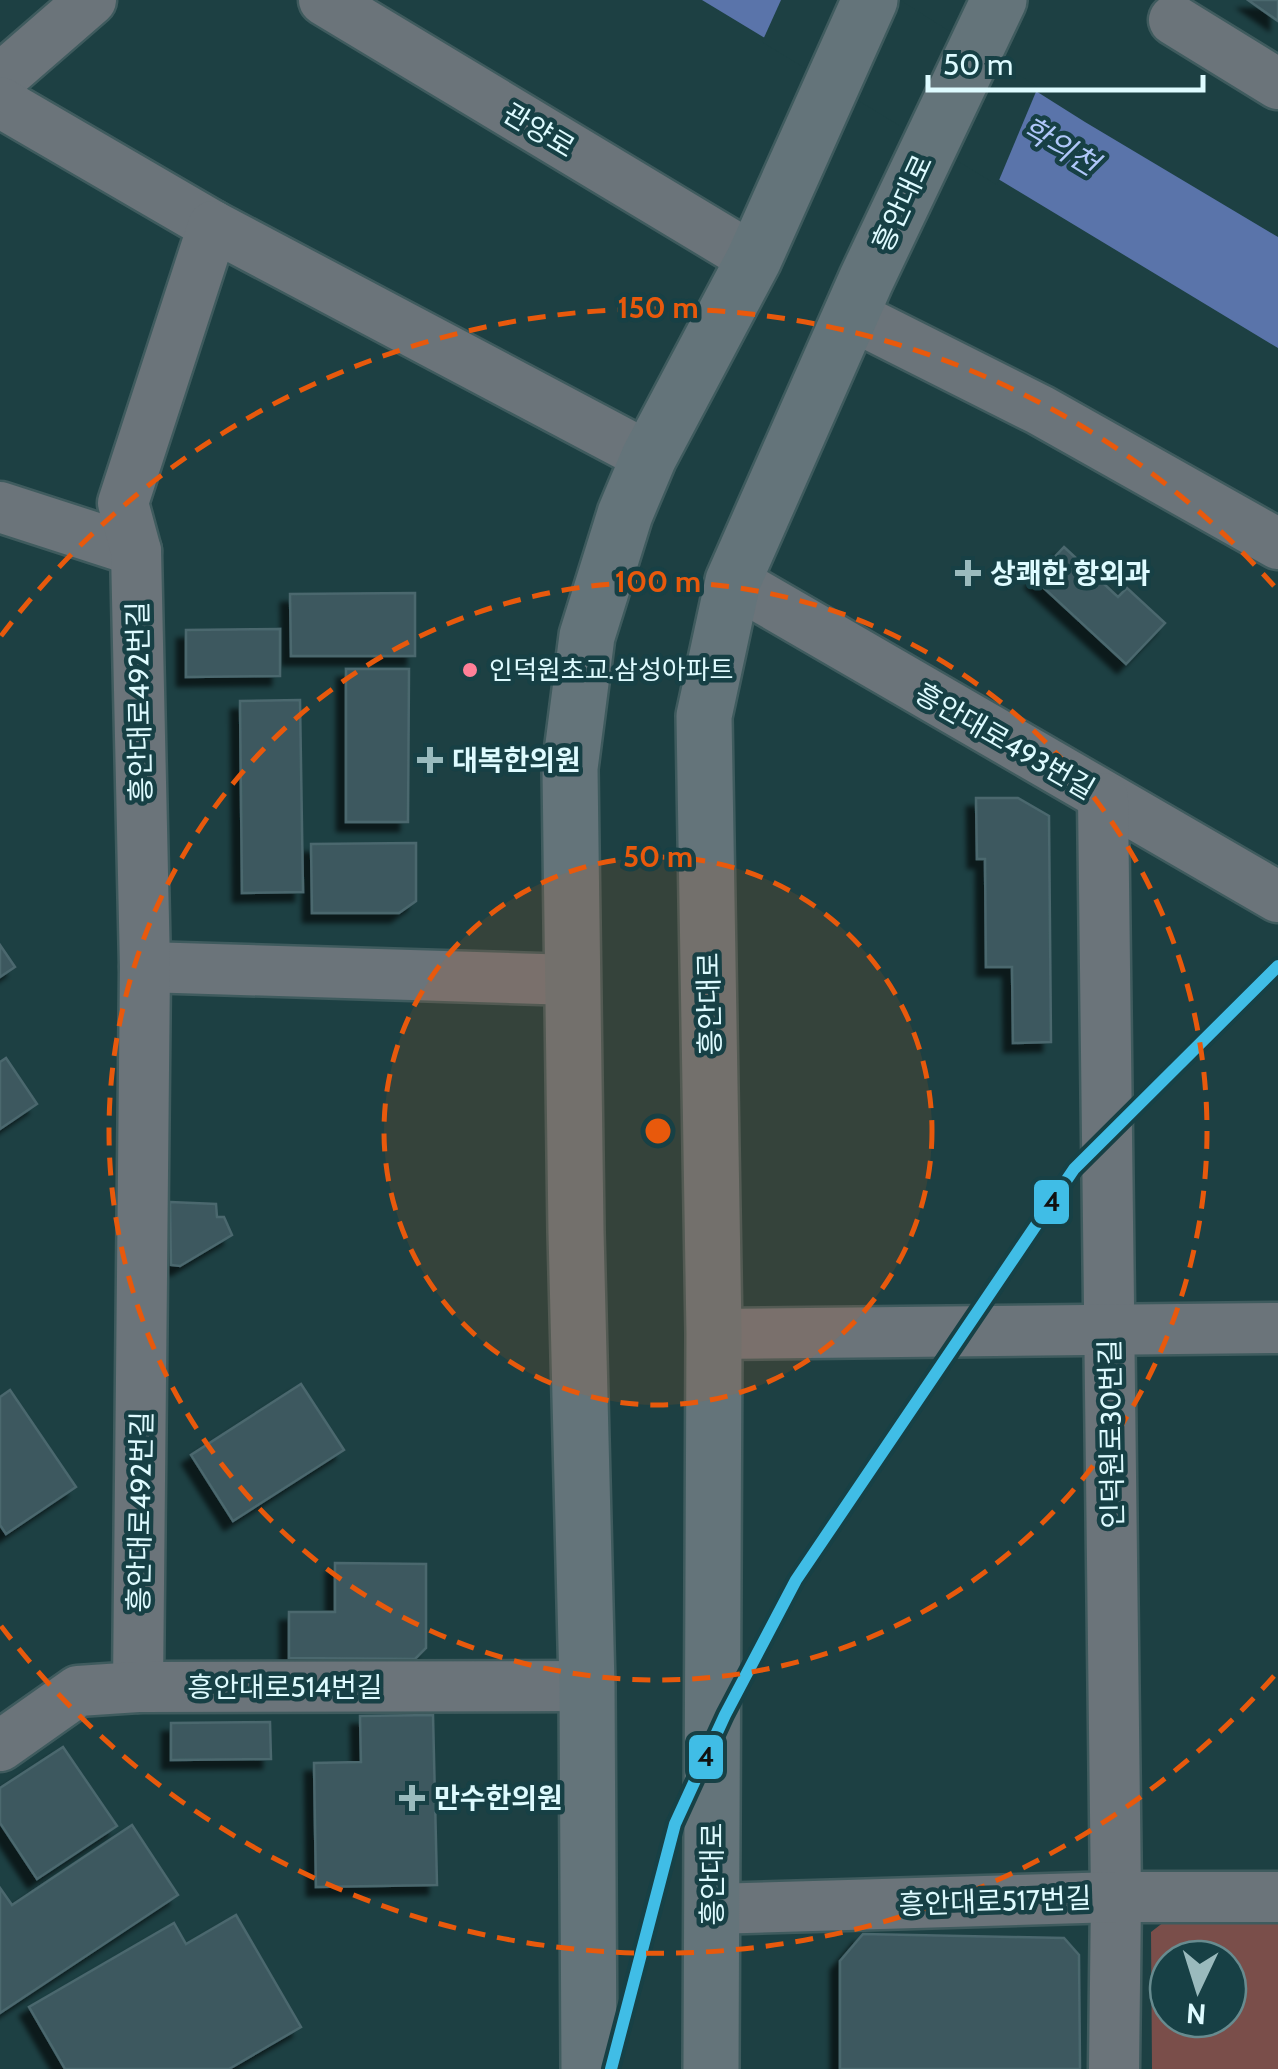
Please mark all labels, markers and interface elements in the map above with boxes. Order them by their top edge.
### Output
scale bar [928,30,1203,92]
text: 50 m [943,46,1013,83]
street label: 관양로 [497,96,581,164]
water label: 학의천 [1015,109,1108,185]
street label: 흥안대로 [865,149,939,257]
text: 150 m [617,289,699,326]
place label: 상쾌한 항외과 [990,556,1151,590]
marker: 상쾌한 항외과 [955,560,981,586]
text: 100 m [615,563,701,600]
street label: 흥안대로492번길 [120,601,158,803]
place label: 인덕원초교.삼성아파트 [489,654,734,686]
marker: 인덕원초교.삼성아파트 [460,660,480,680]
street label: 흥안대로493번길 [909,676,1101,806]
place label: 대복한의원 [452,743,581,777]
marker: 대복한의원 [417,747,443,773]
text: 50 m [623,838,693,875]
street label: 흥안대로 [691,952,727,1056]
centre of rings [640,1113,676,1149]
line badge: 4 [1032,1178,1071,1226]
text: 4 [1043,1184,1061,1218]
street label: 인덕원로30번길 [1092,1339,1130,1529]
street label: 흥안대로492번길 [121,1411,159,1613]
street label: 흥안대로514번길 [187,1670,383,1704]
line badge: 4 [687,1733,725,1781]
text: 4 [697,1739,715,1773]
place label: 만수한의원 [434,1781,563,1815]
marker: 만수한의원 [399,1785,425,1811]
street label: 흥안대로 [695,1822,729,1926]
street label: 흥안대로517번길 [898,1881,1092,1921]
north arrow [1148,1939,1248,2039]
text: N [1185,1996,1207,2032]

